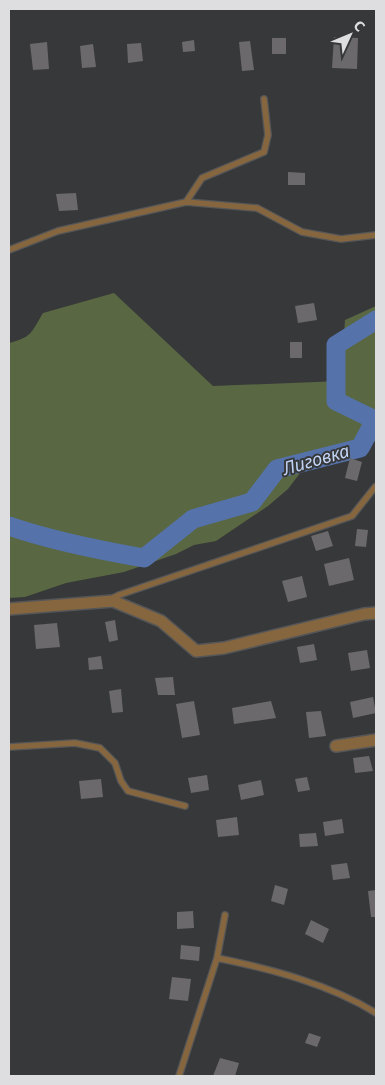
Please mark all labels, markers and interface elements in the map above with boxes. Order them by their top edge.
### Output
north arrow [325,10,375,60]
text: С [350,16,370,35]
water label: Лиговка [278,438,352,480]

